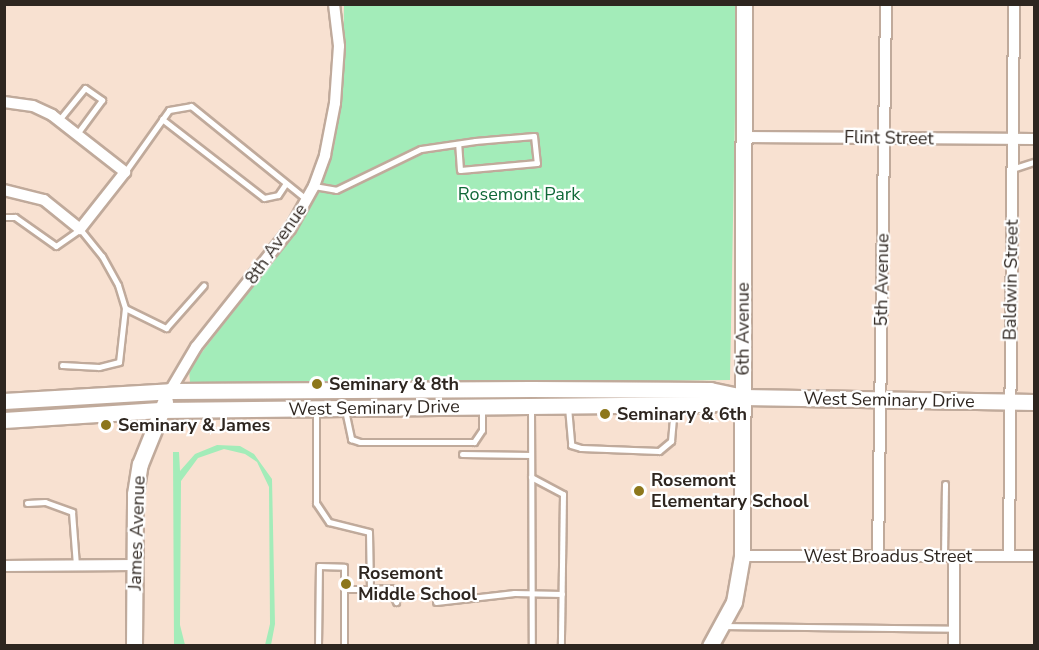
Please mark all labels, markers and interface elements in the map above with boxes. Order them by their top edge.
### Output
street label: Flint Street [844,126,934,150]
park label: Rosemont Park [458,183,580,205]
street label: 8th Avenue [240,200,312,288]
street label: Baldwin Street [999,219,1023,341]
street label: 5th Avenue [870,233,894,327]
street label: 6th Avenue [732,282,754,376]
place label: Seminary & 8th [329,373,459,395]
marker: Seminary & 8th [310,377,324,391]
street label: West Seminary Drive [803,388,975,412]
street label: West Seminary Drive [288,396,460,420]
place label: Seminary & 6th [617,403,747,425]
marker: Seminary & 6th [598,407,612,421]
place label: Seminary & James [118,414,270,436]
marker: Seminary & James [99,418,113,432]
place label: Rosemont Elementary School [651,470,809,512]
street label: James Avenue [124,475,150,591]
marker: Rosemont Elementary School [632,484,646,498]
street label: West Broadus Street [804,545,972,567]
place label: Rosemont Middle School [358,563,477,606]
marker: Rosemont Middle School [339,577,353,591]

